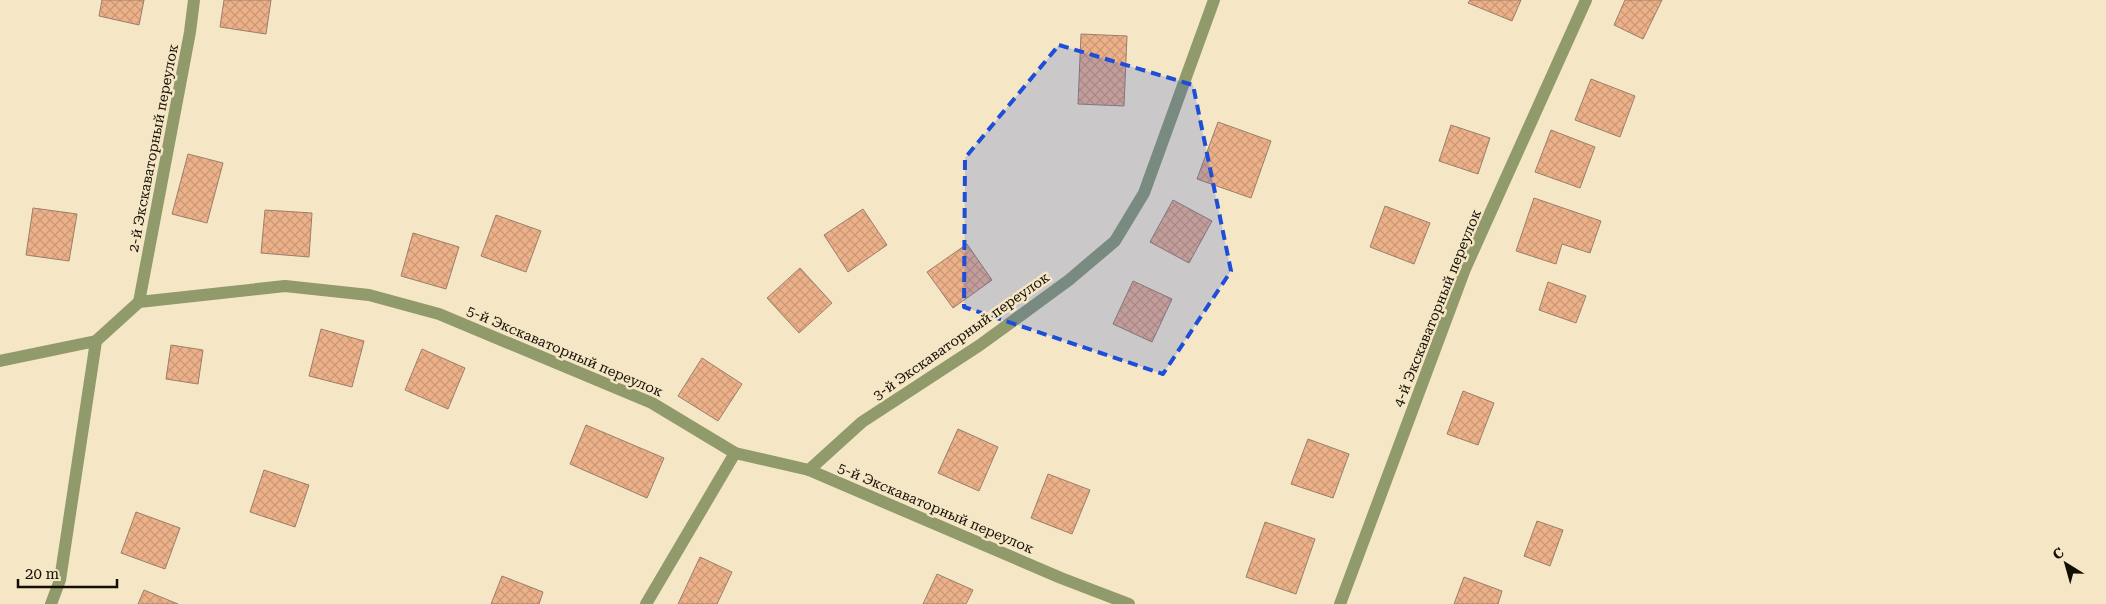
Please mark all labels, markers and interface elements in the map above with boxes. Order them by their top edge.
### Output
street label: 2-й Экскаваторный переулок [125,42,181,253]
street label: 4-й Экскаваторный переулок [1390,207,1484,409]
street label: 3-й Экскаваторный переулок [870,269,1052,403]
street label: 5-й Экскаваторный переулок [464,302,666,400]
street label: 5-й Экскаваторный переулок [835,459,1037,557]
north arrow [2041,539,2091,589]
text: С [2049,544,2067,563]
scale bar [18,556,116,588]
text: 20 m [25,565,60,583]

